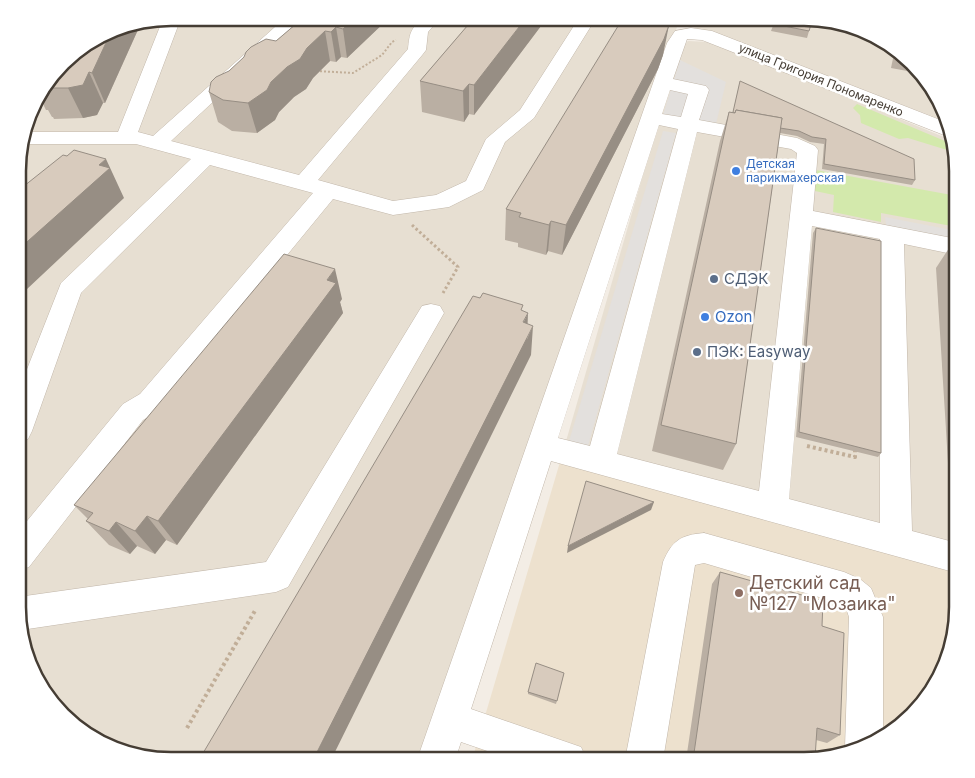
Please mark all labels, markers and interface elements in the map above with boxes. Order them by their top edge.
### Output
street label: улица Григория Пономаренко [737,40,906,119]
place label: Детская парикмахерская [746,156,844,185]
marker: Детская парикмахерская [730,165,742,177]
place label: СДЭК [724,269,768,288]
marker: СДЭК [708,273,720,285]
place label: Ozon [715,307,752,326]
marker: Ozon [699,311,711,323]
place label: ПЭК: Easyway [707,342,811,361]
marker: ПЭК: Easyway [691,346,703,358]
place label: Детский сад №127 "Мозаика" [749,572,896,614]
marker: Детский сад №127 "Мозаика" [733,587,745,599]

